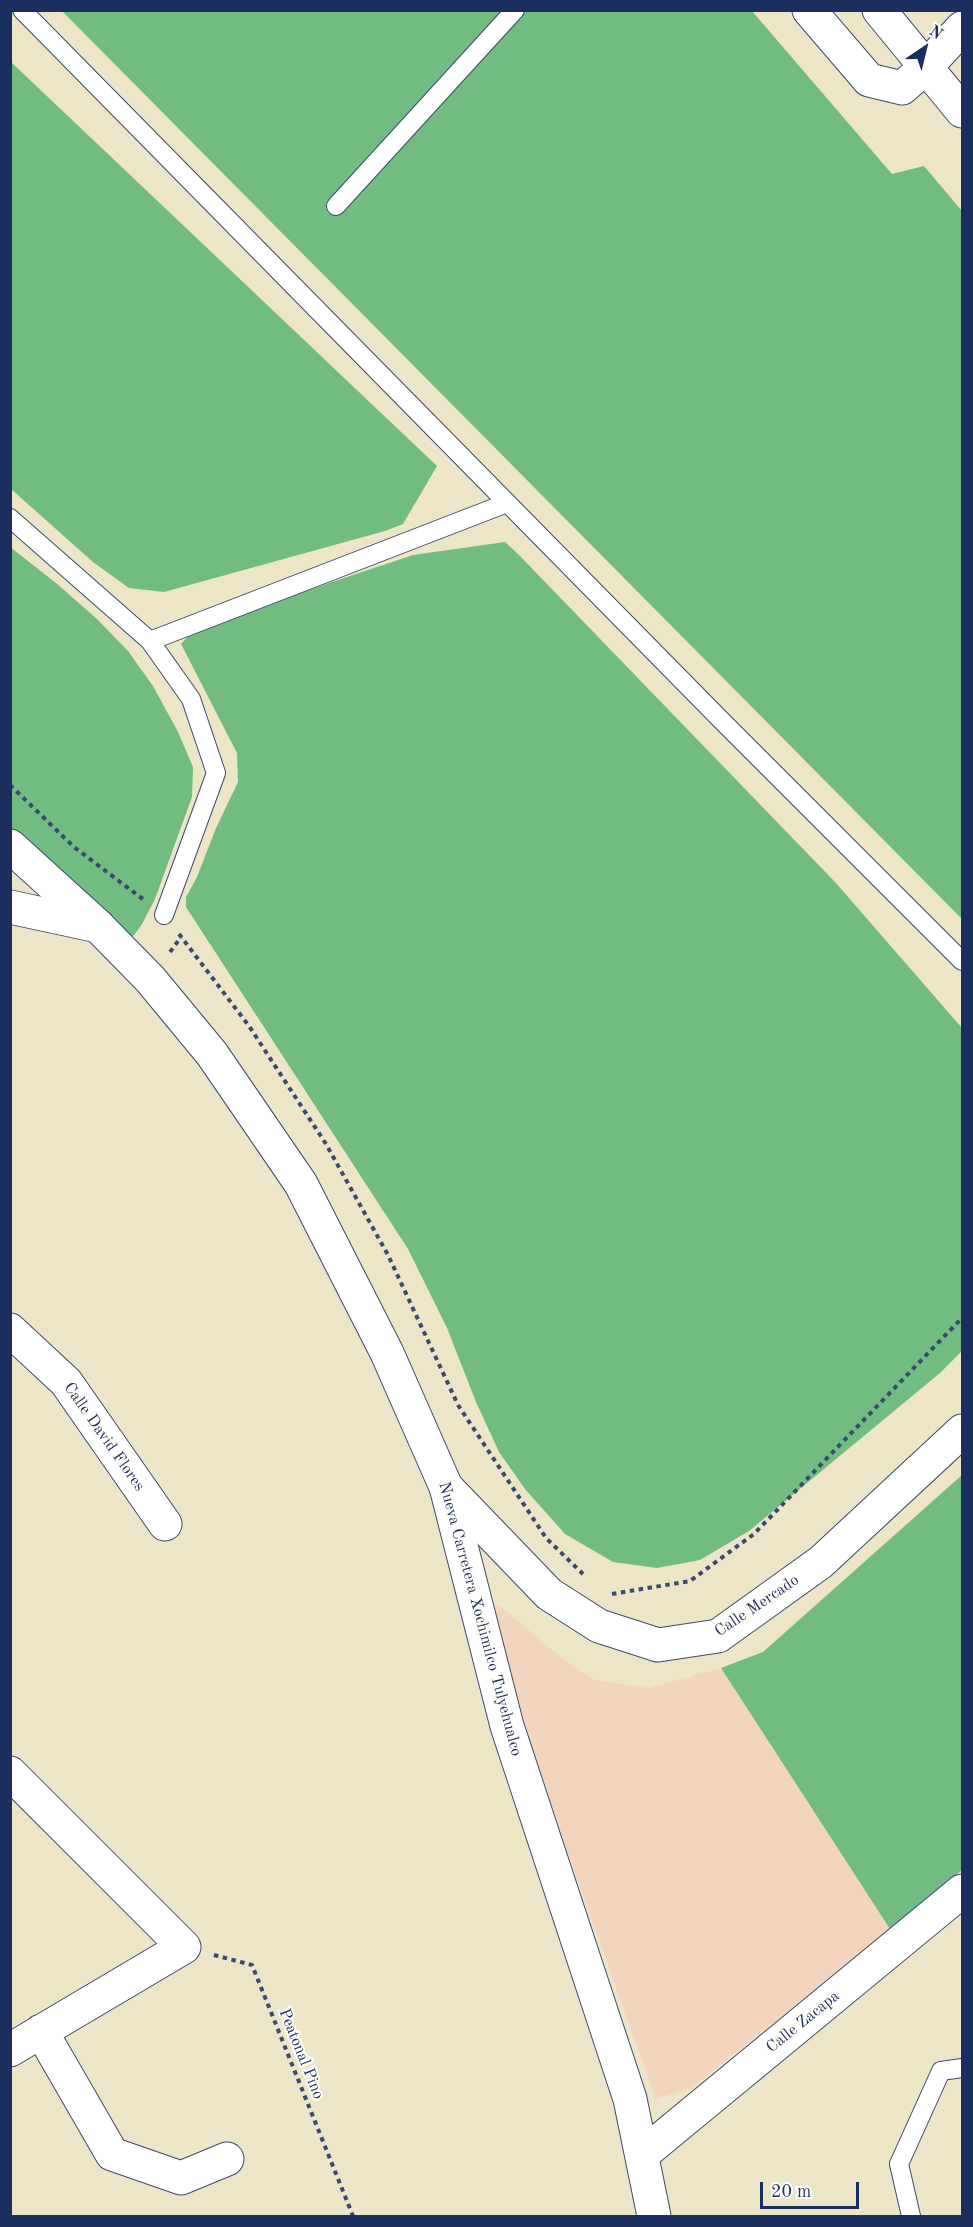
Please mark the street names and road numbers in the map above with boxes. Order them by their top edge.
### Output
street label: Calle David Flores [59,1379,149,1495]
street label: Nueva Carretera Xochimilco Tulyehualco [434,1480,526,1758]
street label: Calle Mercado [711,1571,803,1641]
street label: Calle Zacapa [763,1987,843,2057]
street label: Peatonal Pino [274,2006,328,2102]

